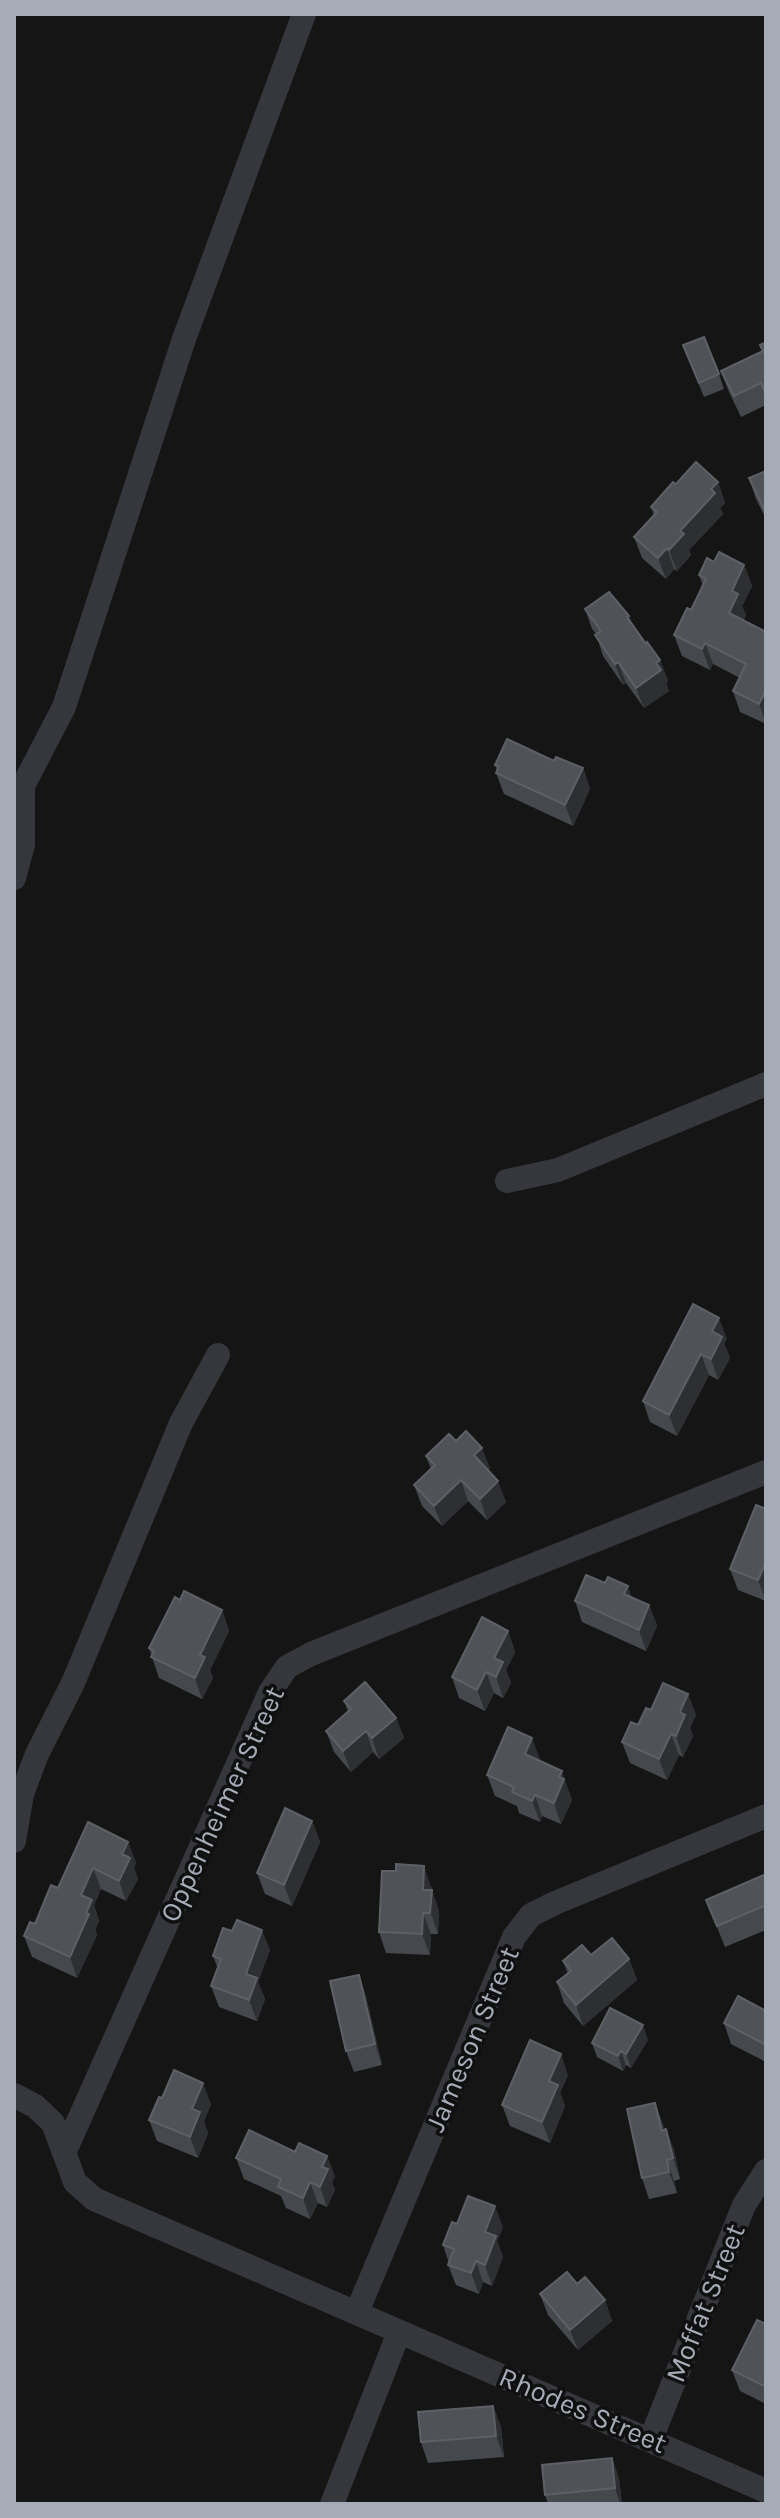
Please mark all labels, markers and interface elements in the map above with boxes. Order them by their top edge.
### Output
street label: Oppenheimer Street [153,1681,291,1927]
street label: Jameson Street [418,1942,526,2136]
street label: Moffat Street [658,2219,752,2387]
street label: Rhodes Street [494,2360,672,2460]

